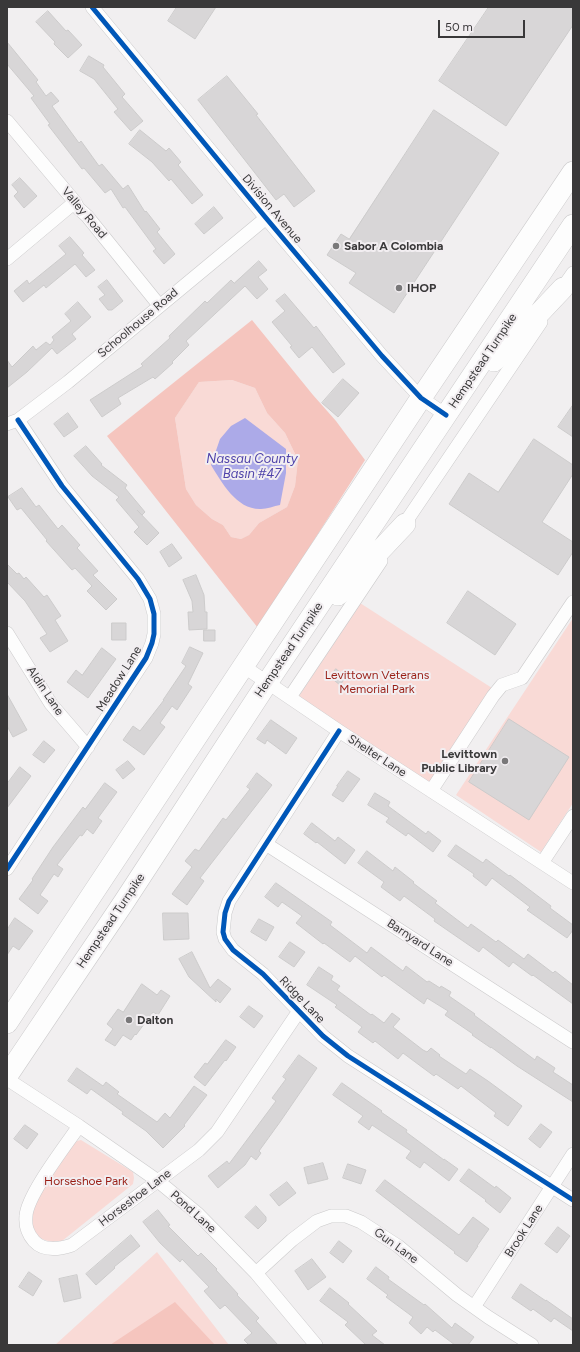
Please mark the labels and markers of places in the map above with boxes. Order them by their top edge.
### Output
place label: Sabor A Colombia [344,239,443,253]
marker: Sabor A Colombia [331,241,341,251]
place label: IHOP [407,281,436,295]
marker: IHOP [394,283,404,293]
place label: Levittown Public Library [421,747,497,775]
marker: Levittown Public Library [500,756,510,766]
place label: Dalton [137,1013,173,1027]
marker: Dalton [124,1015,134,1025]

